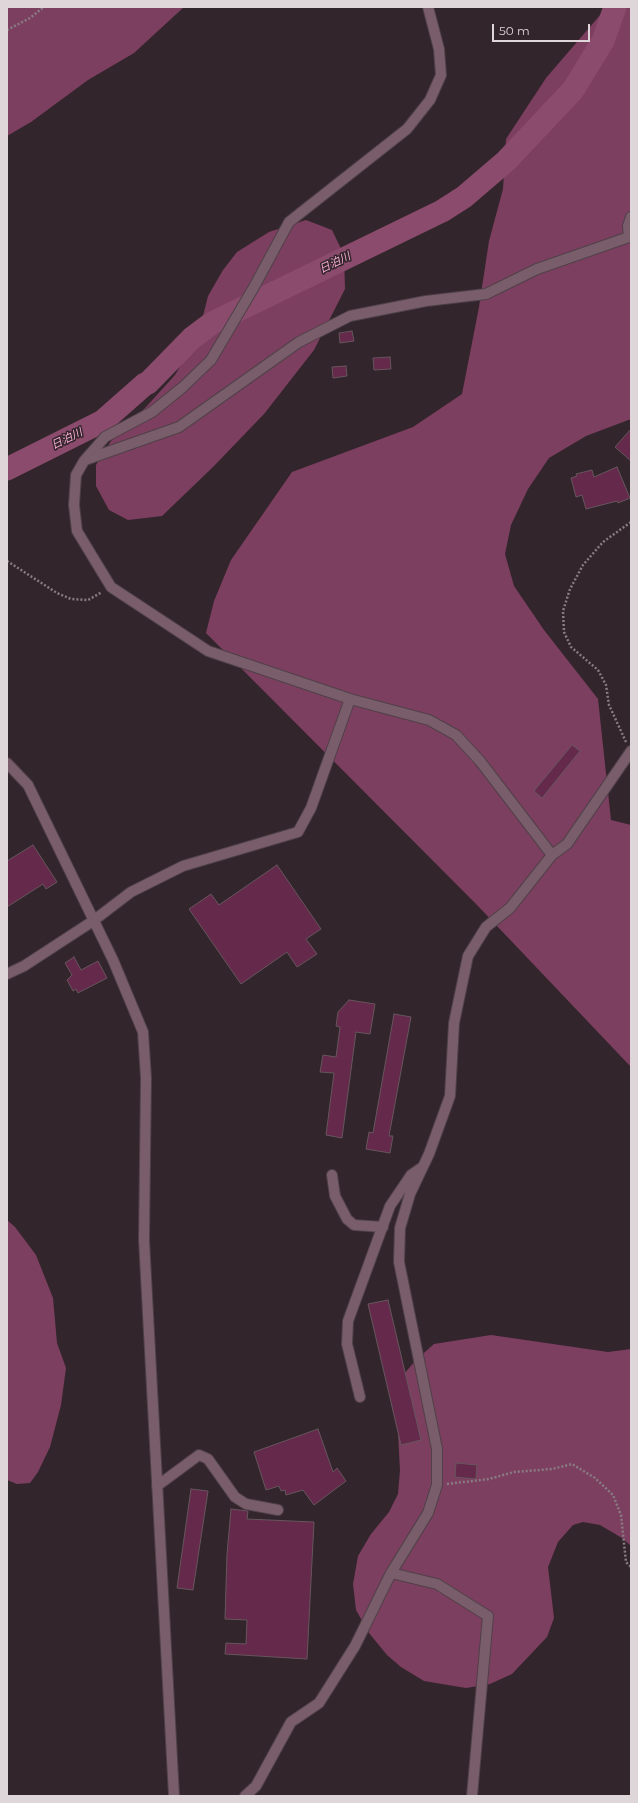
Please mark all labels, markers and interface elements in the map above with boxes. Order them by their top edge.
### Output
scale bar [494,16,592,42]
text: 50 m [499,23,530,38]
water label: 日泊川 [317,250,353,276]
water label: 日泊川 [49,426,85,452]

